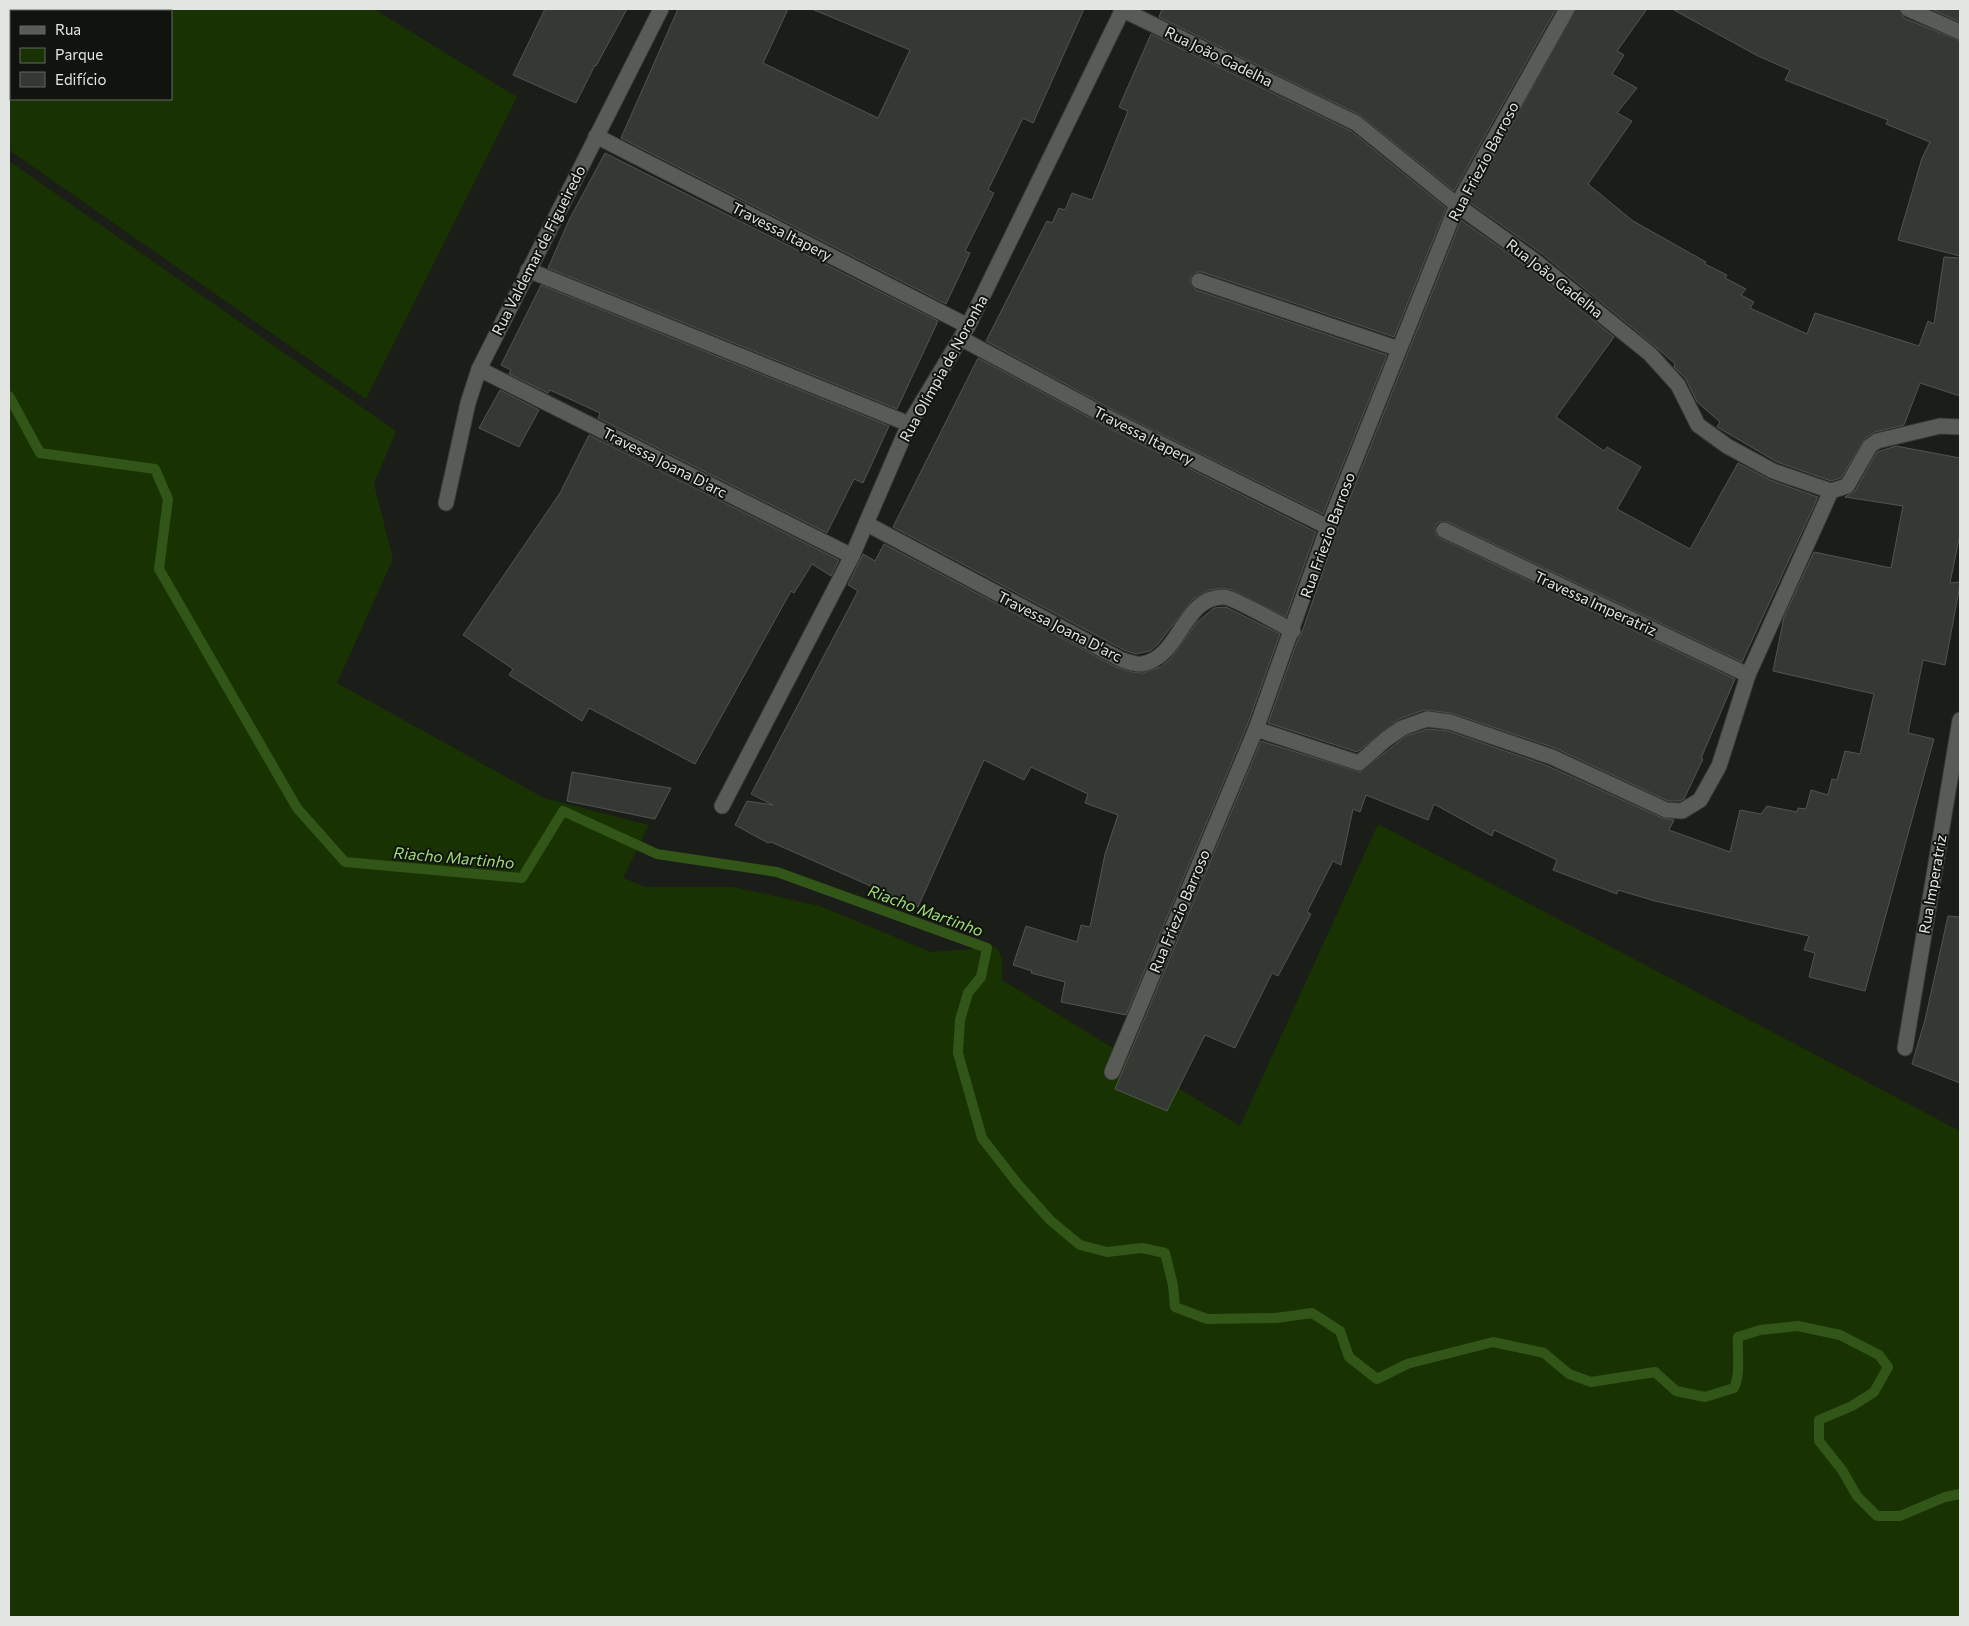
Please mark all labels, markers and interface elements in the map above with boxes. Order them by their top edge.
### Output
legend [10,10,172,100]
text: Rua [55,20,81,38]
street label: Rua João Gadelha [1162,22,1276,90]
text: Parque [55,45,103,63]
text: Edifício [55,70,106,88]
street label: Rua Friezio Barroso [1444,98,1522,224]
street label: Rua Valdemar de Figueiredo [487,162,589,338]
street label: Travessa Itapery [729,198,835,264]
street label: Rua João Gadelha [1503,235,1607,321]
street label: Rua Olímpia de Noronha [895,291,991,445]
street label: Travessa Itapery [1091,402,1197,468]
street label: Travessa Joana D'arc [600,423,730,501]
street label: Rua Friezio Barroso [1296,470,1358,600]
street label: Travessa Imperatriz [1532,567,1660,639]
street label: Travessa Joana D'arc [995,587,1125,665]
street label: Rua Imperatriz [1914,833,1950,935]
water label: Riacho Martinho [393,842,515,872]
street label: Rua Friezio Barroso [1145,847,1213,975]
water label: Riacho Martinho [866,880,986,940]

